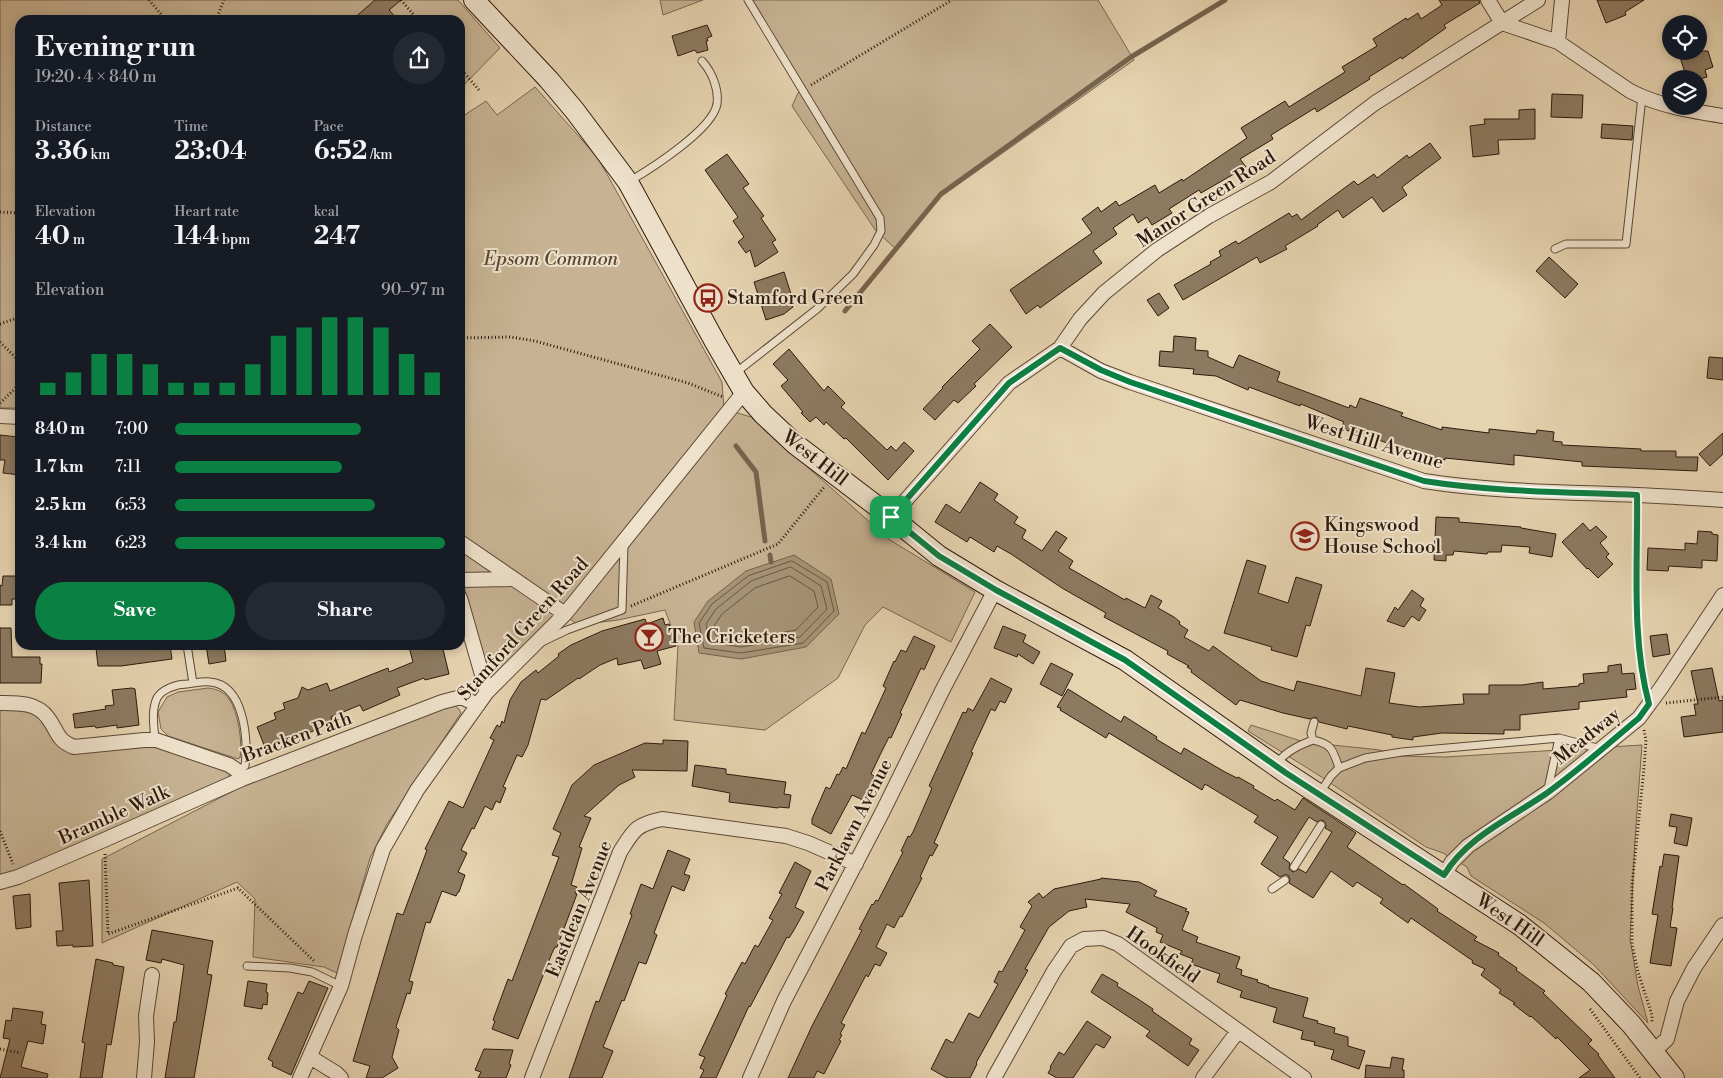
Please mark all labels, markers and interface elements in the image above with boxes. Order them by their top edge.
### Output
map controls [1662,15,1707,115]
button: locate [1662,15,1707,60]
text: Evening run [35,30,196,65]
button: share [393,32,445,84]
text: 19:20 · 4 × 840 m [35,67,156,87]
button: layers [1662,70,1707,115]
text: Distance [35,118,92,136]
text: Time [174,118,208,136]
text: Pace [314,118,344,136]
text: 3.36 [35,136,88,167]
text: 23:04 [174,136,247,167]
text: 6:52 [314,136,367,167]
street label: Manor Green Road [1132,145,1280,253]
text: km [88,146,110,164]
text: /km [367,146,393,164]
text: Elevation [35,203,96,221]
text: Heart rate [174,203,239,221]
text: kcal [314,203,339,221]
text: 40 [35,221,70,252]
text: 144 [174,221,219,252]
text: 247 [314,221,360,252]
text: m [70,231,85,249]
text: bpm [219,231,250,249]
park label: Epsom Common [483,247,619,271]
text: Elevation [35,280,104,300]
text: 90–97 m [381,280,445,300]
bus stop icon: Stamford Green [693,283,723,313]
place label: Stamford Green [727,286,864,310]
street label: West Hill Avenue [1301,409,1446,475]
text: 840 m [35,419,85,439]
text: 7:00 [115,419,148,439]
street label: West Hill [776,424,853,492]
text: 1.7 km [35,457,84,477]
text: 7:11 [115,457,141,477]
text: 2.5 km [35,495,86,515]
text: 6:53 [115,495,146,515]
pin [870,496,912,538]
icon: arrive [877,503,905,531]
place label: Kingswood House School [1324,513,1442,559]
school or university icon: Kingswood House School [1290,521,1320,551]
text: 3.4 km [35,533,87,553]
text: 6:23 [115,533,146,553]
street label: Stamford Green Road [452,552,594,706]
button: Save [35,582,235,640]
button: Share [245,582,445,640]
bar icon: The Cricketers [634,622,664,652]
place label: The Cricketers [668,625,795,649]
street label: Meadway [1549,701,1626,770]
street label: Bracken Path [238,706,355,768]
street label: Parklawn Avenue [810,755,898,895]
street label: Bramble Walk [54,779,174,851]
street label: Eastdean Avenue [541,837,617,981]
street label: West Hill [1471,887,1549,952]
street label: Hookfield [1122,921,1205,989]

